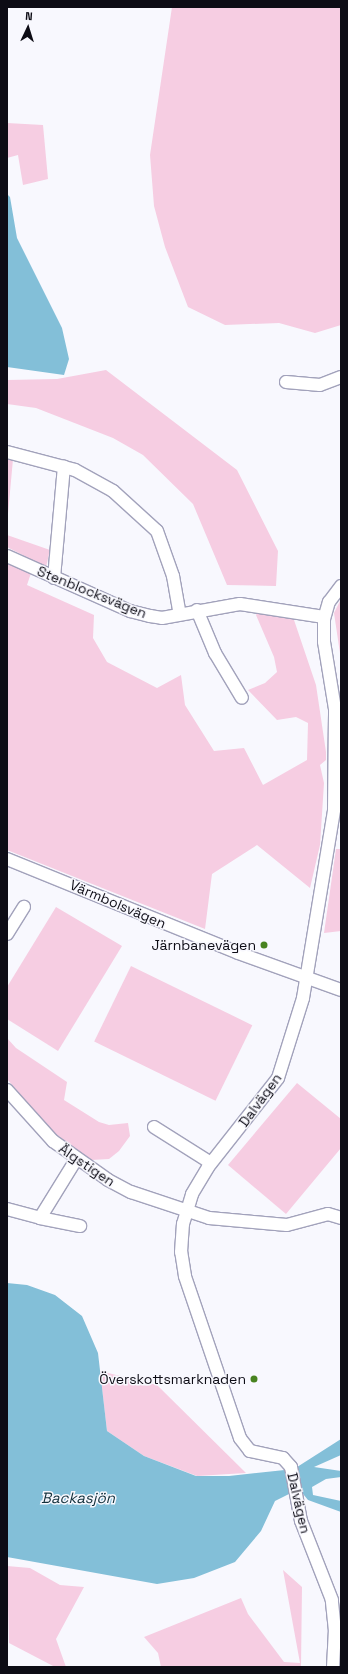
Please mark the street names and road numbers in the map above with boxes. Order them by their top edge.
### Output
street label: Stenblocksvägen [35,562,149,622]
street label: Värmbolsvägen [67,876,169,932]
street label: Dalvägen [235,1070,285,1130]
street label: Älgstigen [56,1140,118,1190]
street label: Dalvägen [284,1471,314,1535]

